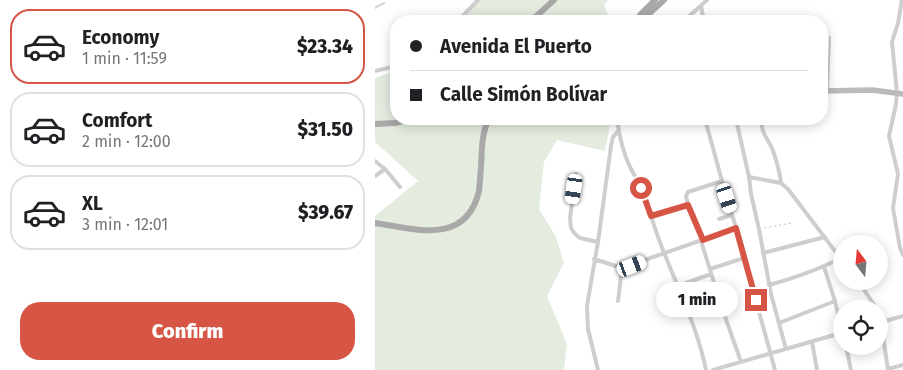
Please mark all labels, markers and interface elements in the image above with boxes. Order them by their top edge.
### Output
icon: car [22,24,67,69]
text: Economy [82,26,159,49]
text: $23.34 [297,35,353,58]
text: Avenida El Puerto [440,35,592,58]
text: 1 min · 11:59 [82,49,167,68]
text: Calle Simón Bolívar [440,83,607,106]
icon: car [22,107,67,152]
text: Comfort [82,109,152,132]
text: $31.50 [297,118,353,141]
text: 2 min · 12:00 [82,132,171,151]
car [564,173,583,205]
route start [630,177,652,199]
car [715,181,738,215]
icon: car [22,190,67,235]
text: XL [82,192,103,215]
text: $39.67 [298,201,353,224]
text: 3 min · 12:01 [82,215,168,234]
north arrow [833,235,887,290]
map controls [833,235,888,355]
car [615,254,648,278]
callout: 1 min [656,282,739,318]
route end [745,289,767,311]
text: 1 min [678,290,716,309]
button: locate [833,300,888,355]
button: Confirm [20,302,355,360]

